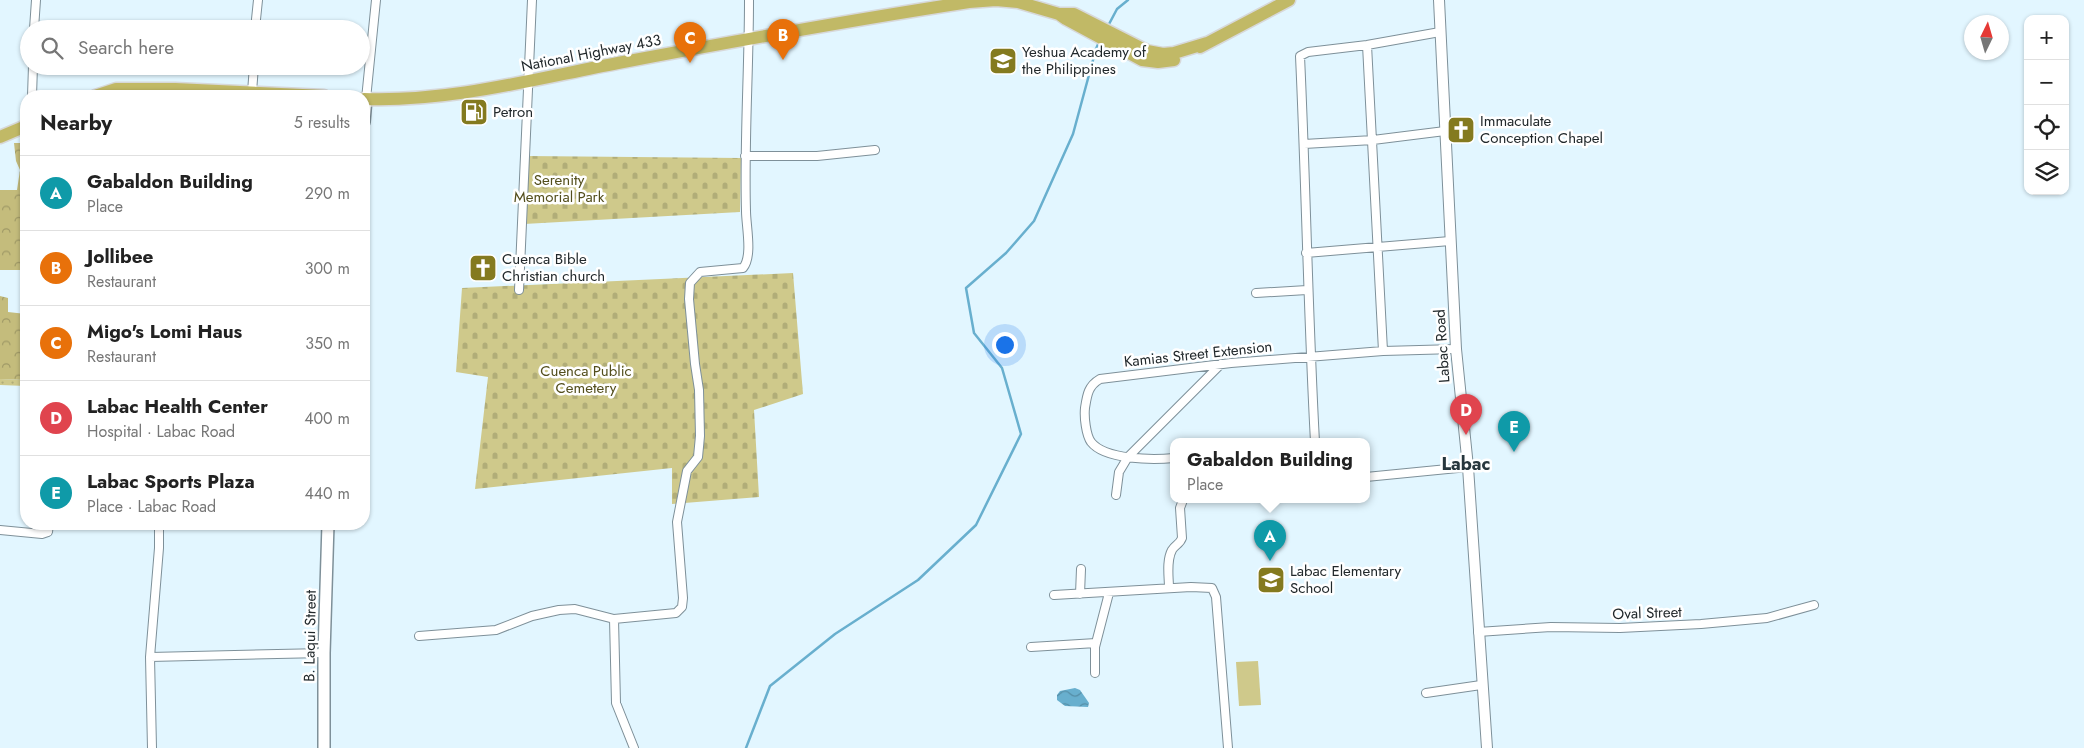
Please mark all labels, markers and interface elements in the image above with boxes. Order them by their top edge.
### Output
north arrow [1964,15,2009,60]
map controls [2024,15,2069,195]
button: + [2024,15,2069,60]
pin: B [767,19,799,60]
search box [20,20,370,75]
pin: C [674,22,706,63]
street label: National Highway 433 [519,29,663,77]
icon: search [38,34,66,62]
text: Search here [78,34,174,61]
place label: Yeshua Academy of the Philippines [1022,41,1147,80]
school or university icon: Yeshua Academy of the Philippines [988,46,1018,76]
button: − [2024,60,2069,105]
fuel station icon: Petron [459,97,489,127]
place label: Petron [493,101,533,123]
button: locate [2024,105,2069,150]
text: Nearby [40,108,112,138]
place label: Immaculate Conception Chapel [1480,110,1603,149]
text: 5 results [294,111,350,134]
church icon: Immaculate Conception Chapel [1446,115,1476,145]
button: layers [2024,150,2069,195]
text: Gabaldon Building [87,168,253,195]
park label: Serenity Memorial Park [514,169,605,208]
text: A [50,182,62,205]
text: 290 m [305,182,350,205]
text: Place [87,195,123,218]
text: Jollibee [87,243,153,270]
place label: Cuenca Bible Christian church [502,248,605,287]
church icon: Cuenca Bible Christian church [468,253,498,283]
text: B [51,257,61,280]
text: 300 m [305,257,350,280]
text: Restaurant [87,270,156,293]
street label: Labac Road [1428,308,1456,384]
text: Migo's Lomi Haus [87,318,242,345]
text: C [50,332,62,355]
text: 350 m [305,332,350,355]
your location [992,332,1018,358]
street label: Kamias Street Extension [1123,335,1273,373]
text: Restaurant [87,345,156,368]
park label: Cuenca Public Cemetery [540,360,632,399]
text: Labac Health Center [87,393,268,420]
pin: D [1450,394,1482,435]
text: D [50,407,62,430]
text: 400 m [304,407,350,430]
pin: E [1498,411,1530,452]
text: Hospital · Labac Road [87,420,235,443]
popup [1170,438,1370,503]
text: Gabaldon Building [1187,446,1353,473]
district label: Labac [1442,451,1490,477]
text: Labac Sports Plaza [87,468,255,495]
text: Place [1187,473,1223,496]
text: E [51,482,61,505]
text: 440 m [304,482,350,505]
text: Place · Labac Road [87,495,216,518]
pin: A [1254,520,1286,561]
place label: Labac Elementary School [1290,560,1402,599]
school or university icon: Labac Elementary School [1256,565,1286,595]
street label: B. Laqui Street [298,590,322,682]
street label: Oval Street [1612,601,1683,625]

